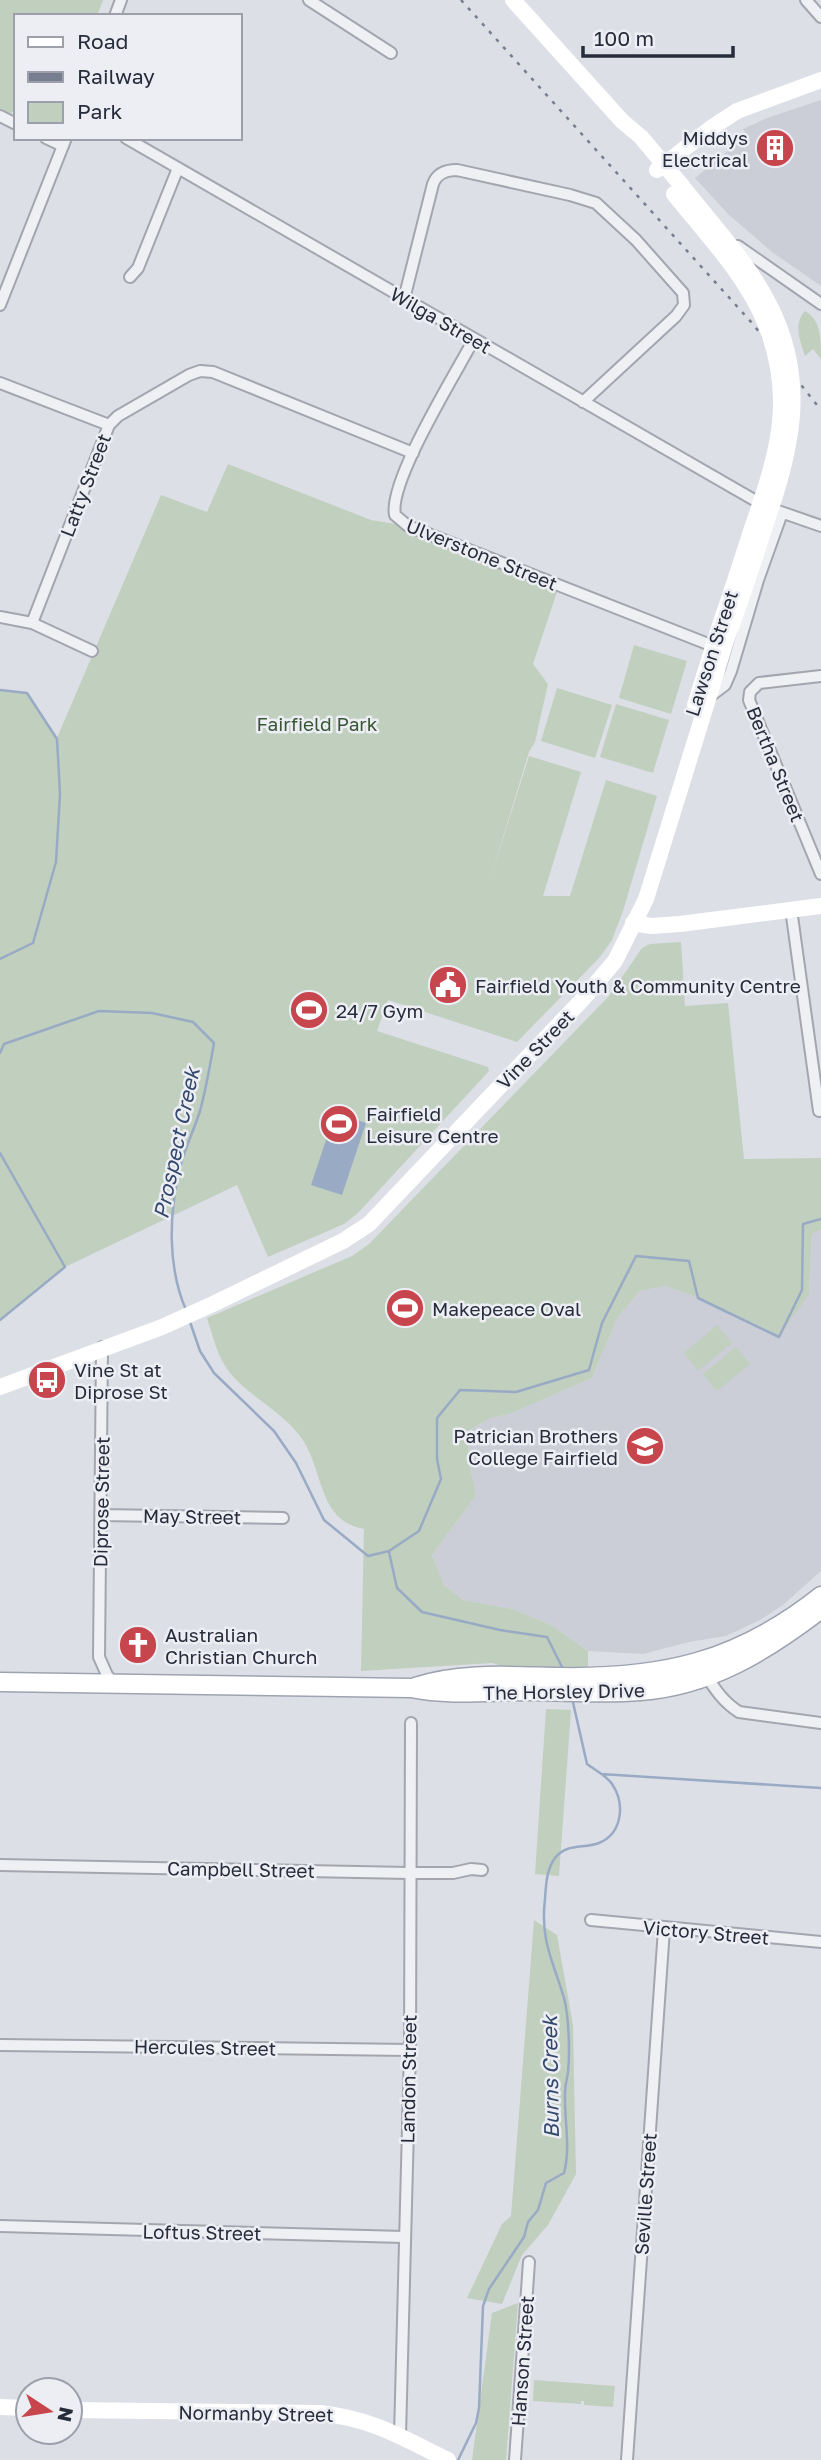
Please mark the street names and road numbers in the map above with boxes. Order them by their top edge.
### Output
street label: Wilga Street [386,282,496,358]
street label: Latty Street [55,430,115,540]
street label: Ulverstone Street [403,513,561,595]
street label: Lawson Street [680,587,742,719]
street label: Bertha Street [742,703,810,825]
street label: Vine Street [491,1004,579,1094]
street label: Diprose Street [88,1436,114,1568]
street label: May Street [143,1504,241,1528]
street label: The Horsley Drive [483,1678,645,1704]
street label: Campbell Street [167,1856,315,1882]
street label: Victory Street [642,1915,770,1949]
street label: Landon Street [395,2014,421,2144]
street label: Hercules Street [134,2034,276,2060]
street label: Seville Street [629,2132,661,2256]
street label: Loftus Street [142,2219,262,2245]
street label: Hanson Street [506,2295,538,2427]
street label: Normanby Street [178,2400,334,2426]

